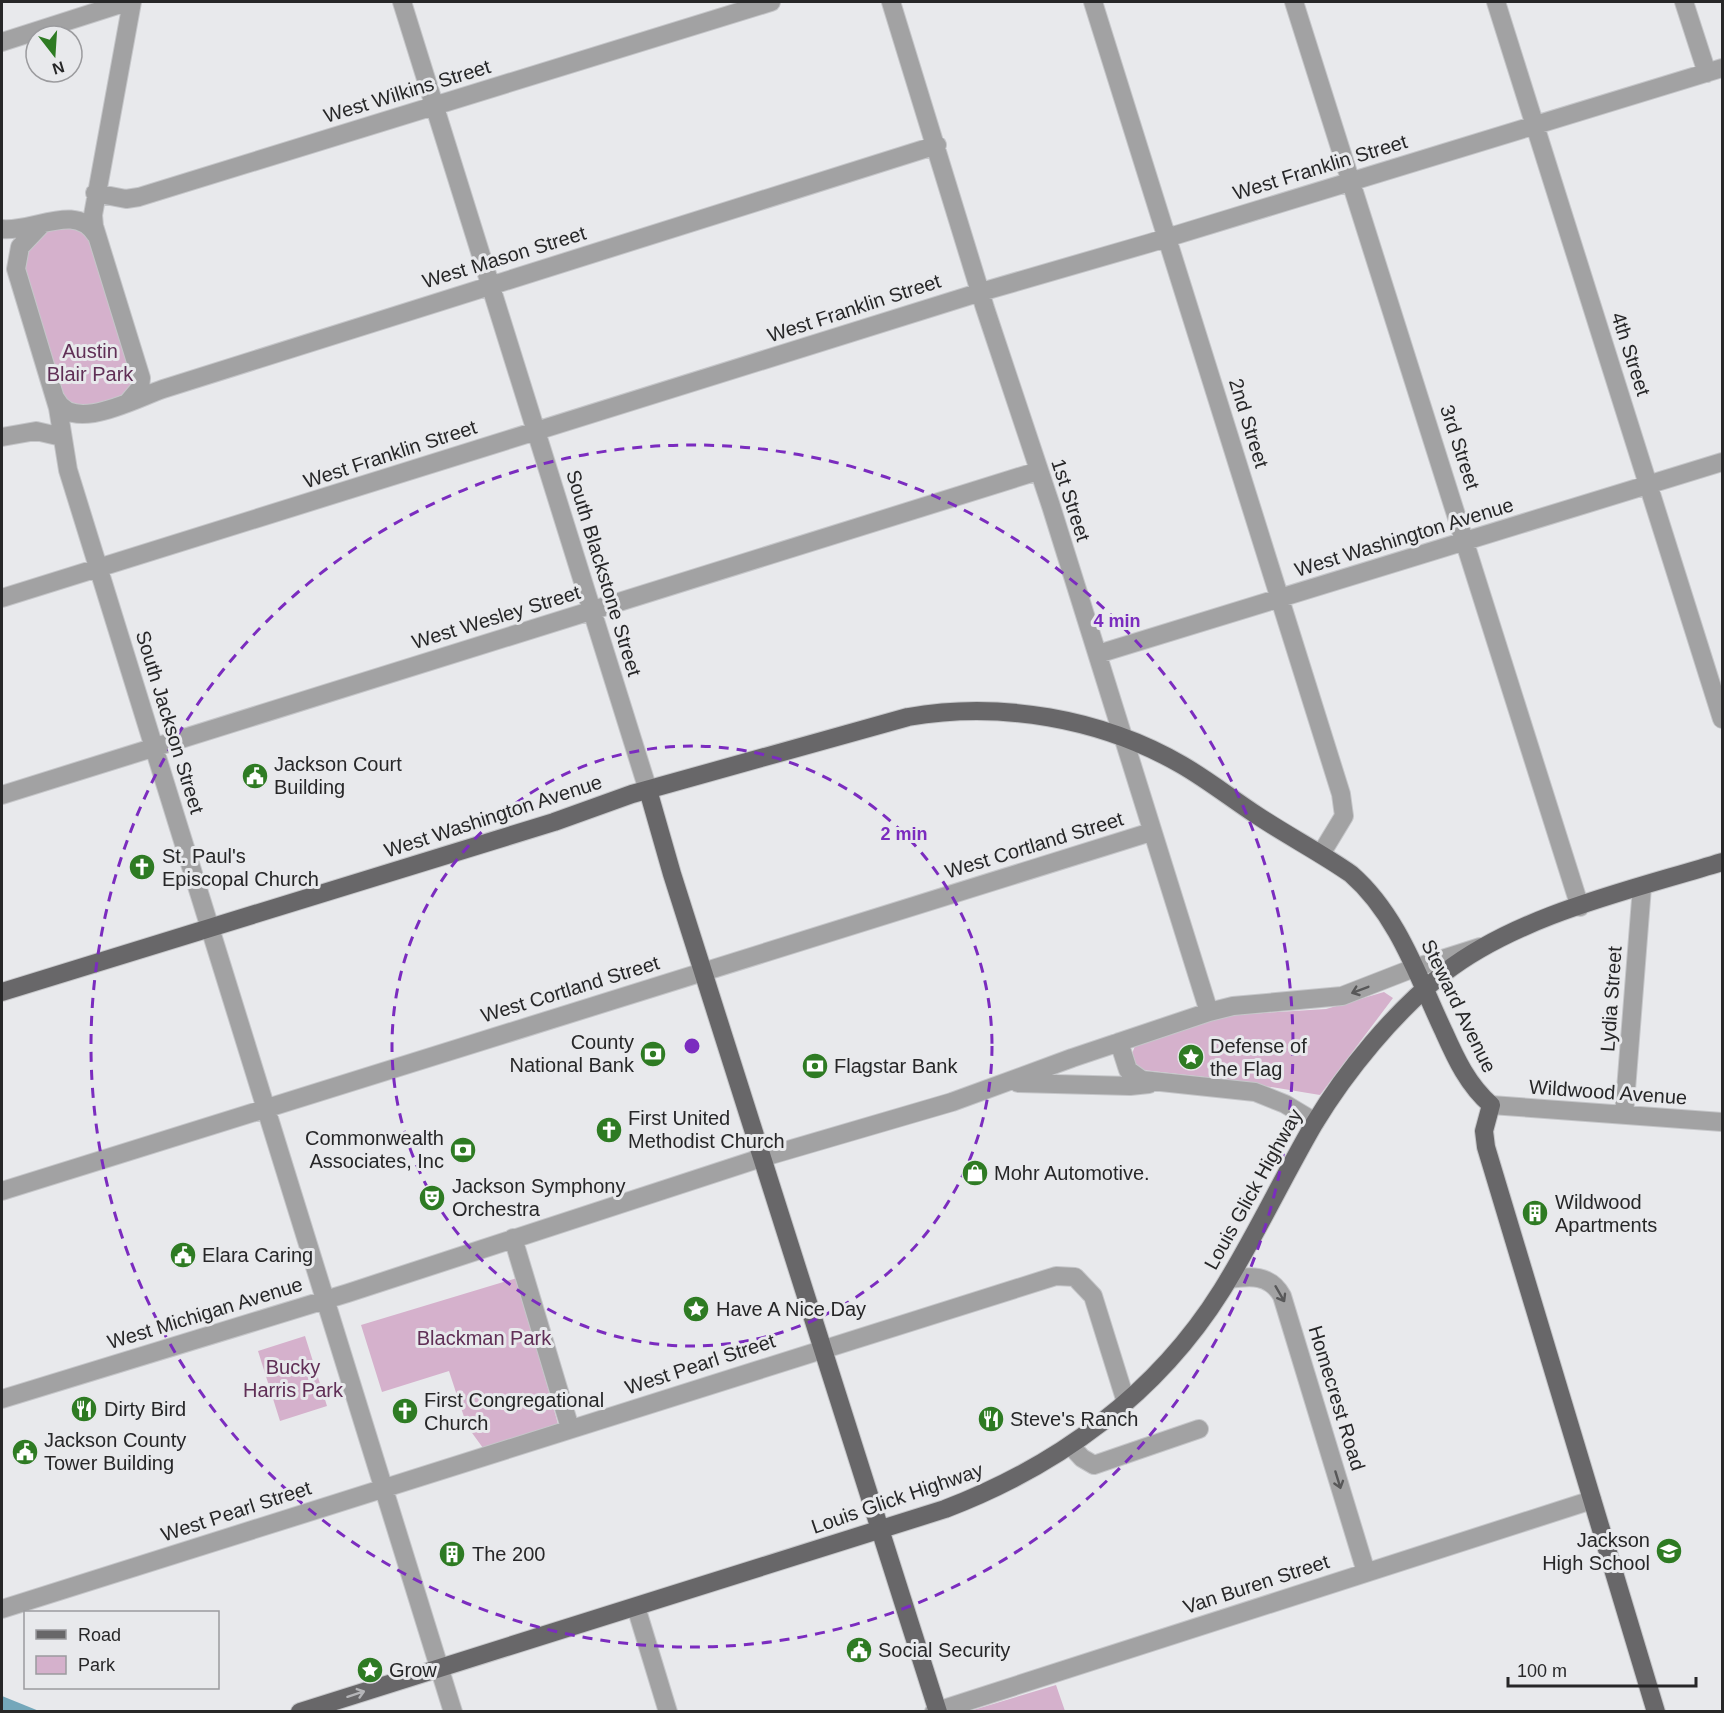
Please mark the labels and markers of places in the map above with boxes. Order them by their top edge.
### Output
place label: Jackson Court Building [274,753,402,798]
public building icon: Jackson Court Building [240,761,270,791]
place label: St. Paul's Episcopal Church [162,845,319,890]
church icon: St. Paul's Episcopal Church [127,852,157,882]
place label: County National Bank [509,1031,635,1076]
place label: Defense of the Flag [1210,1035,1307,1080]
centre of rings [682,1036,702,1056]
bank icon: County National Bank [638,1039,668,1069]
place icon: Defense of the Flag [1176,1042,1206,1072]
bank icon: Flagstar Bank [800,1051,830,1081]
place label: Flagstar Bank [834,1055,958,1077]
place label: First United Methodist Church [628,1107,785,1152]
church icon: First United Methodist Church [594,1115,624,1145]
place label: Commonwealth Associates, Inc [305,1127,444,1172]
bank icon: Commonwealth Associates, Inc [448,1135,478,1165]
shop icon: Mohr Automotive. [960,1158,990,1188]
place label: Mohr Automotive. [994,1162,1150,1184]
place label: Jackson Symphony Orchestra [452,1175,625,1220]
theatre icon: Jackson Symphony Orchestra [417,1183,447,1213]
place label: Wildwood Apartments [1555,1191,1657,1236]
building icon: Wildwood Apartments [1520,1198,1550,1228]
public building icon: Elara Caring [168,1240,198,1270]
place label: Elara Caring [202,1244,313,1266]
place icon: Have A Nice Day [681,1294,711,1324]
place label: Have A Nice Day [716,1298,866,1320]
place label: First Congregational Church [424,1389,604,1434]
restaurant icon: Dirty Bird [69,1394,99,1424]
church icon: First Congregational Church [390,1396,420,1426]
place label: Dirty Bird [104,1398,186,1420]
restaurant icon: Steve's Ranch [976,1404,1006,1434]
place label: Steve's Ranch [1010,1408,1138,1430]
place label: Jackson County Tower Building [44,1429,186,1474]
public building icon: Jackson County Tower Building [10,1437,40,1467]
place label: Jackson High School [1542,1529,1650,1574]
school or university icon: Jackson High School [1654,1536,1684,1566]
building icon: The 200 [437,1539,467,1569]
place label: The 200 [472,1543,545,1565]
public building icon: Social Security [844,1635,874,1665]
place label: Social Security [878,1639,1010,1661]
place icon: Grow [355,1655,385,1685]
place label: Grow [389,1659,437,1681]

